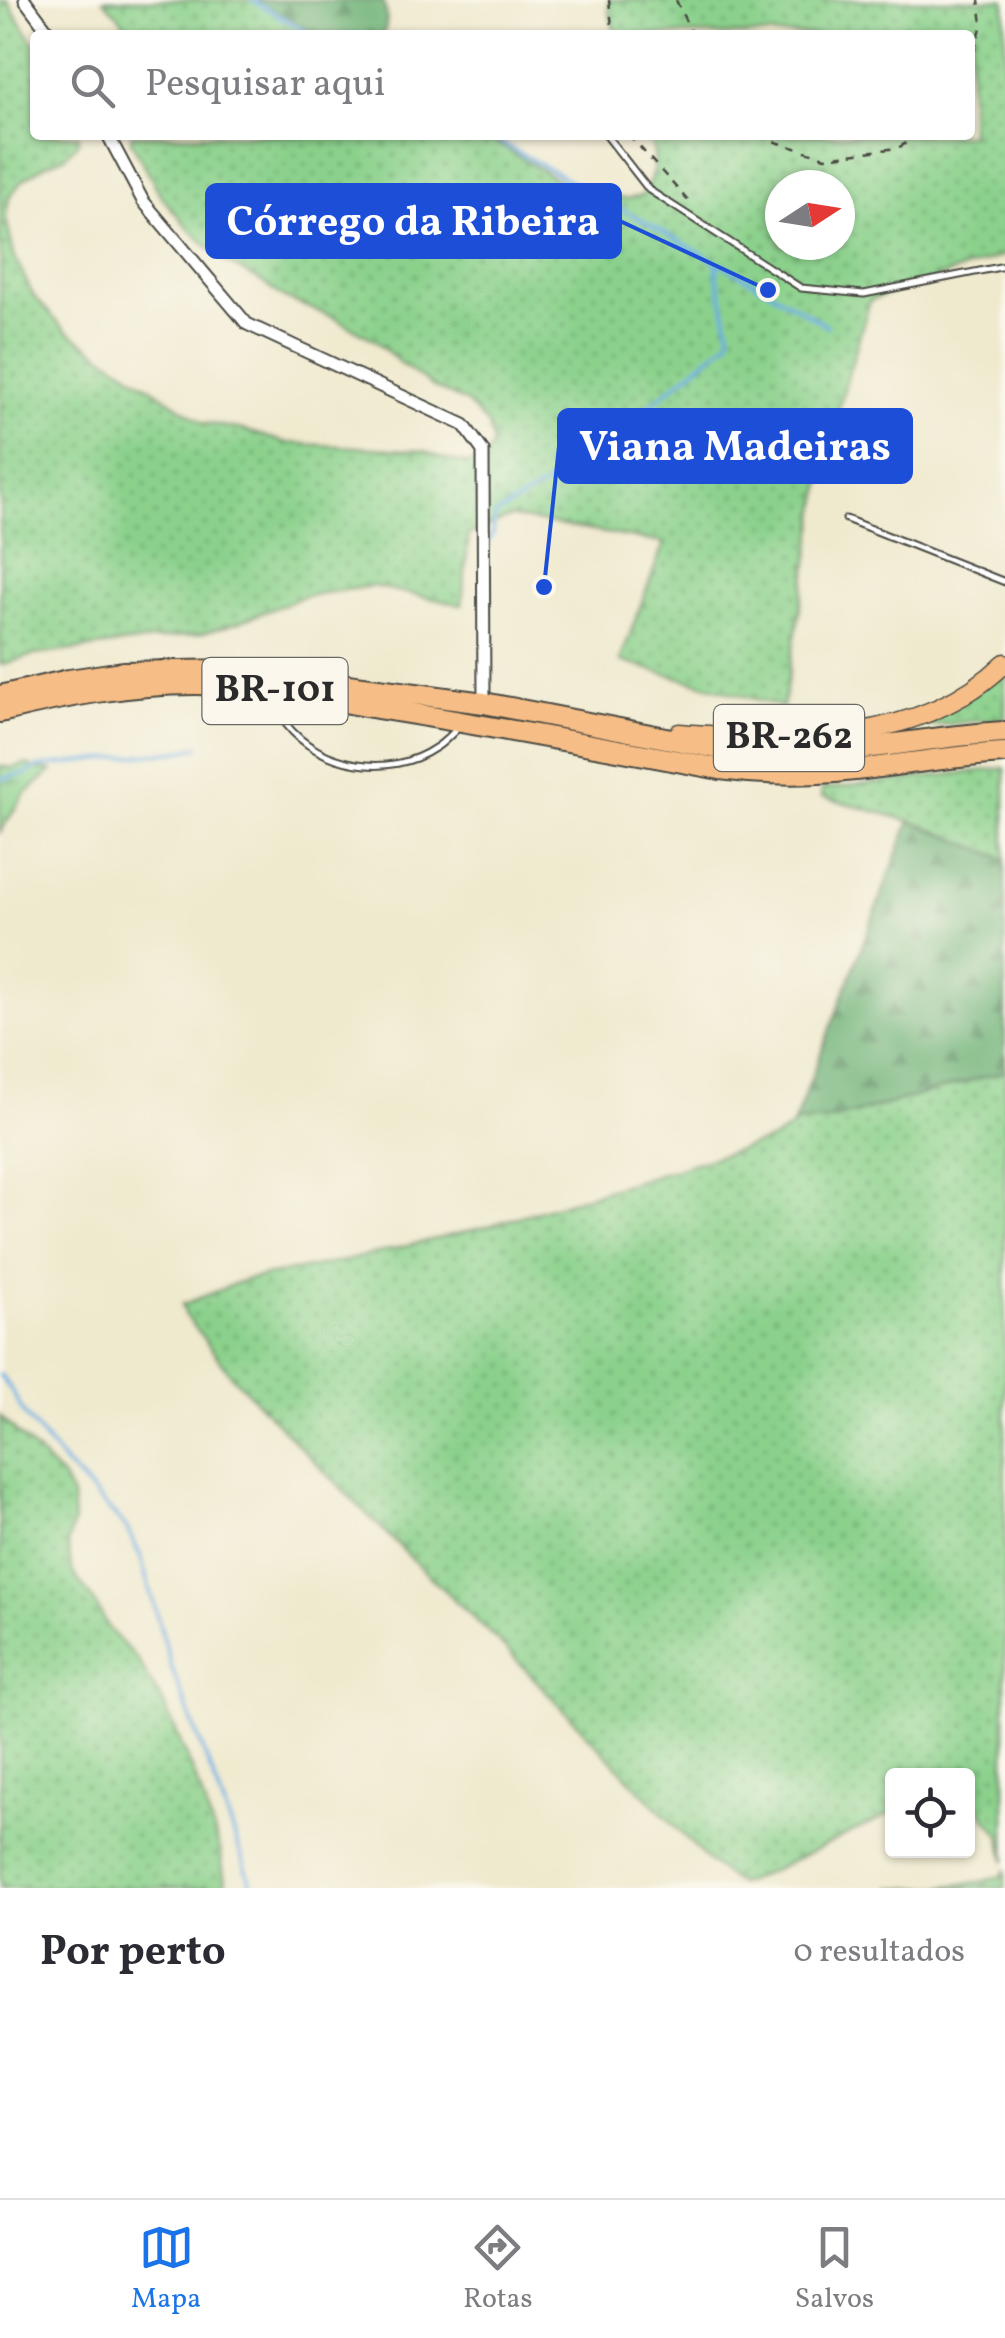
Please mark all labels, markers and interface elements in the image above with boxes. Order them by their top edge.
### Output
search box [30,30,975,140]
icon: search [65,58,120,113]
text: Pesquisar aqui [145,59,385,112]
north arrow [765,170,855,260]
callout: Córrego da Ribeira [207,185,620,257]
text: Córrego da Ribeira [226,195,600,254]
callout: Viana Madeiras [559,410,911,482]
text: Viana Madeiras [579,420,891,479]
road number: BR-101 [202,658,348,724]
road number: BR-262 [714,705,864,771]
map controls [885,1768,975,1858]
button: locate [885,1768,975,1858]
text: Por perto [40,1924,226,1983]
text: 0 resultados [794,1931,965,1975]
tab: Mapa [131,2220,201,2319]
tab: Rotas [463,2220,533,2319]
tab: Salvos [795,2220,874,2319]

